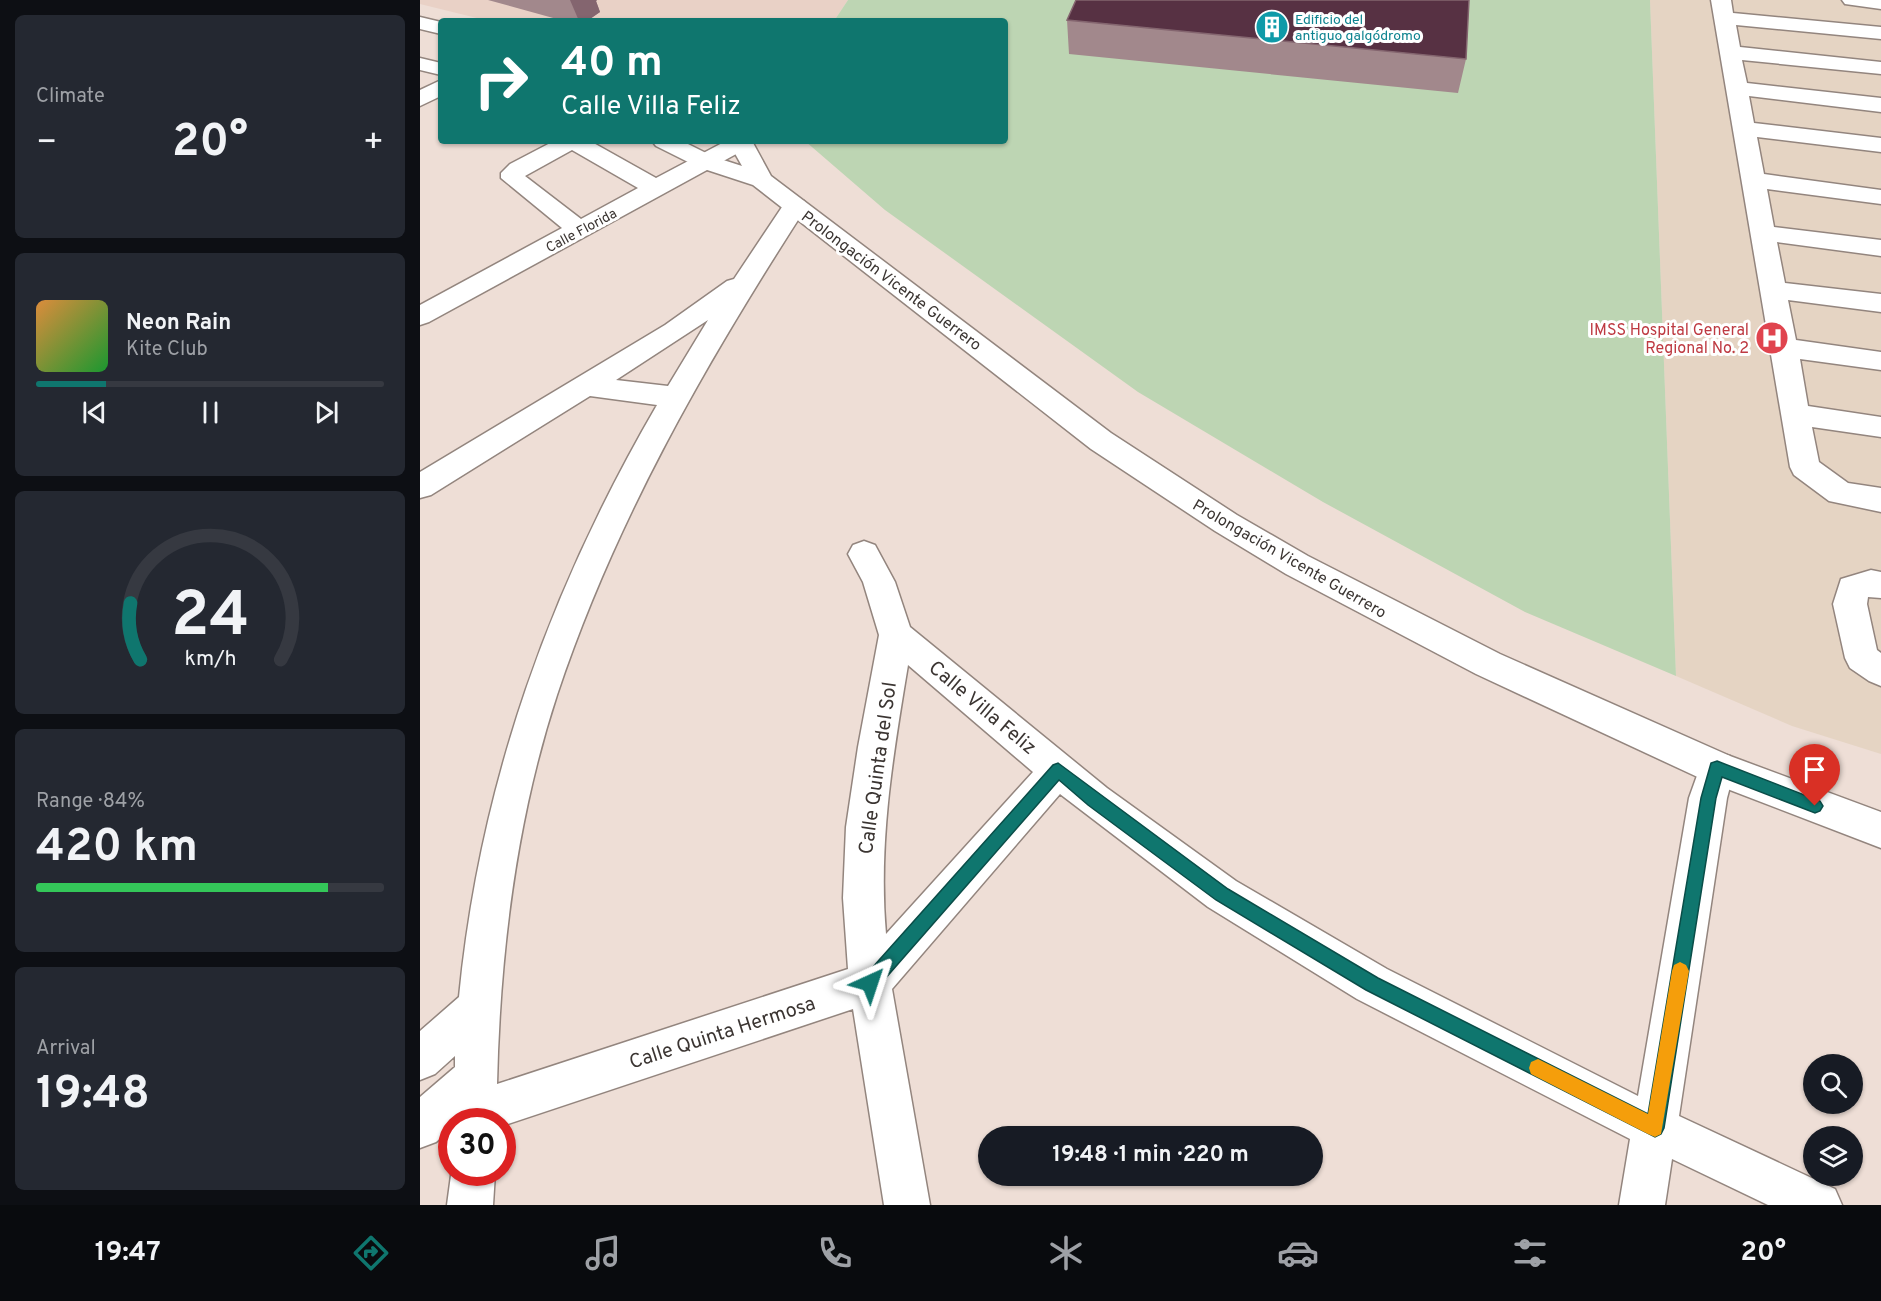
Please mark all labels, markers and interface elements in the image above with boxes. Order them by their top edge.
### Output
building icon: Edificio del antiguo galgódromo [1254,9,1290,45]
place label: Edificio del antiguo galgódromo [1295,12,1421,45]
text: 40 m [561,38,663,91]
icon: right [462,42,540,120]
text: Climate [36,84,105,110]
text: Calle Villa Feliz [561,90,741,124]
text: 20° [172,115,248,172]
text: − [36,123,57,165]
text: + [363,123,384,165]
street label: Calle Florida [543,206,620,257]
street label: Prolongación Vicente Guerrero [797,207,985,356]
text: Neon Rain [126,310,231,337]
hospital icon: IMSS Hospital General Regional No. 2 [1754,320,1790,356]
place label: IMSS Hospital General Regional No. 2 [1590,321,1749,359]
text: Kite Club [126,337,208,363]
icon: previous [78,396,111,429]
icon: pause [194,396,227,429]
icon: next [310,396,343,429]
street label: Prolongación Vicente Guerrero [1188,496,1390,624]
text: 24 [171,579,249,658]
text: km/h [184,646,236,673]
street label: Calle Villa Feliz [922,656,1041,761]
street label: Calle Quinta del Sol [854,680,904,856]
pin [1789,744,1840,806]
icon: arrive [1798,753,1831,786]
text: Range · 84% [36,789,145,815]
text: 420 km [36,820,198,877]
position arrow [838,951,902,1015]
street label: Calle Quinta Hermosa [626,991,819,1076]
text: Arrival [36,1036,96,1062]
map controls [1803,1054,1863,1186]
button: search [1803,1054,1863,1114]
text: 19:48 [36,1067,150,1124]
speed limit sign: 30 [438,1108,516,1186]
button: layers [1803,1126,1863,1186]
text: 19:48 · 1 min · 220 m [1052,1142,1249,1169]
icon: directions [350,1232,392,1274]
icon: music [582,1232,624,1274]
icon: phone [814,1232,856,1274]
icon: climate [1045,1232,1087,1274]
icon: car [1277,1232,1319,1274]
icon: filters [1509,1232,1551,1274]
text: 19:47 [95,1236,161,1270]
text: 20° [1741,1236,1786,1270]

